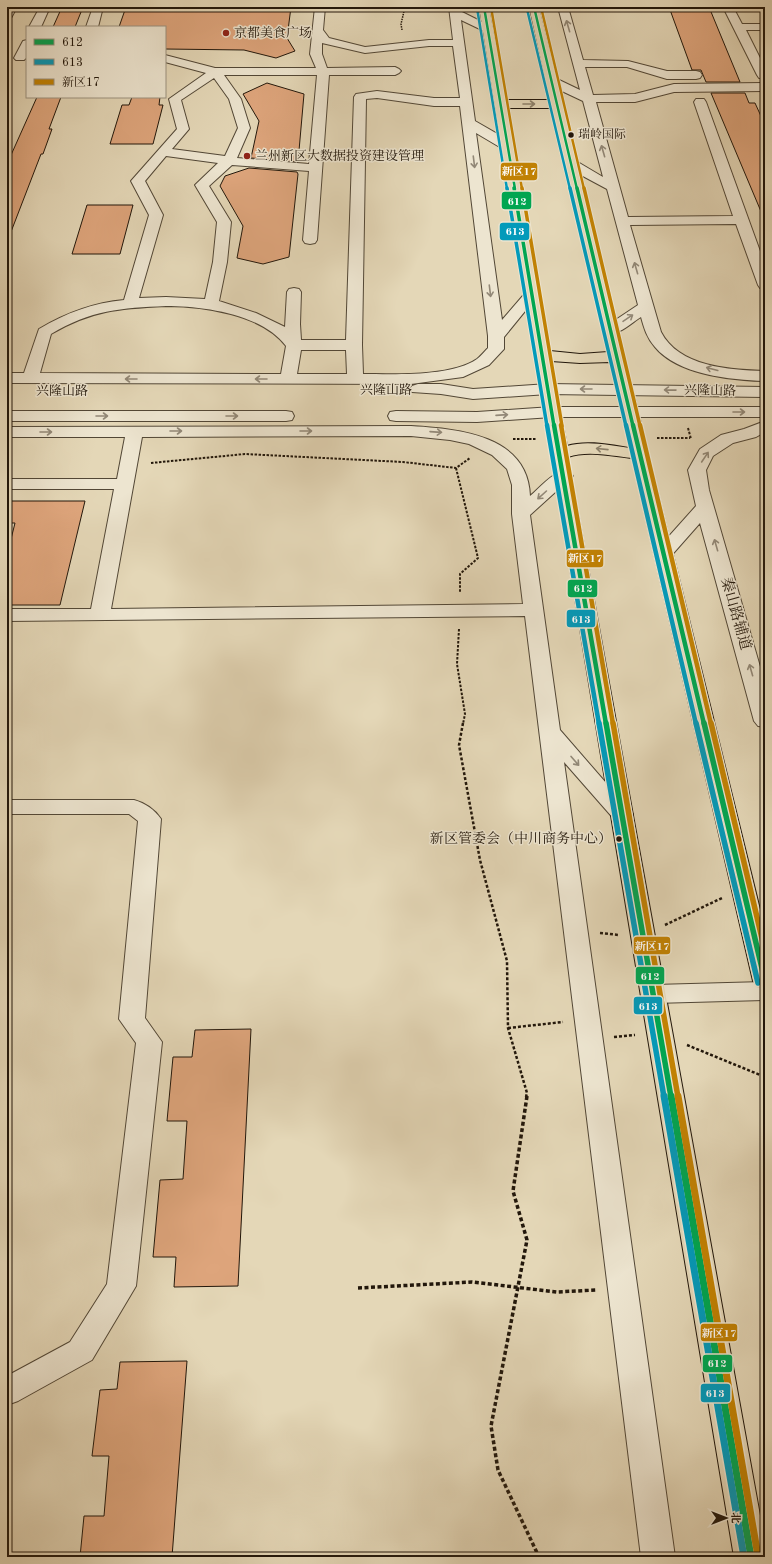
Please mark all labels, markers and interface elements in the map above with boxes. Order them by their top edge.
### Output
one-way arrow [564,19,572,32]
place label: 京都美食广场 [234,25,312,40]
legend [26,26,166,98]
marker: 京都美食广场 [221,28,231,38]
text: 612 [62,37,83,49]
text: 613 [62,57,83,69]
text: 新区17 [62,75,100,89]
one-way arrow [522,100,535,108]
place label: 瑞岭国际 [578,127,626,141]
marker: 瑞岭国际 [566,130,576,140]
one-way arrow [599,145,607,158]
place label: 兰州新区大数据投资建设管理 [255,149,424,163]
marker: 兰州新区大数据投资建设管理 [242,151,252,161]
one-way arrow [470,155,478,168]
line badge: 新区17 [500,162,538,181]
text: 新区17 [502,165,536,178]
line badge: 612 [501,191,532,210]
text: 612 [507,197,527,208]
line badge: 613 [499,222,530,241]
text: 613 [505,227,525,238]
one-way arrow [632,262,639,275]
one-way arrow [486,284,494,297]
one-way arrow [623,314,634,322]
one-way arrow [705,365,718,372]
one-way arrow [125,375,138,383]
one-way arrow [255,375,268,383]
street label: 兴隆山路 [360,383,412,397]
street label: 兴隆山路 [684,383,736,398]
street label: 兴隆山路 [36,384,88,398]
one-way arrow [580,385,593,393]
one-way arrow [664,386,677,394]
one-way arrow [732,408,745,416]
one-way arrow [95,412,108,420]
one-way arrow [225,412,238,420]
one-way arrow [495,412,508,419]
one-way arrow [169,427,182,435]
one-way arrow [299,427,312,435]
one-way arrow [39,428,52,436]
one-way arrow [429,429,442,436]
one-way arrow [596,446,609,453]
one-way arrow [701,452,709,463]
one-way arrow [537,490,547,500]
one-way arrow [711,539,719,552]
line badge: 新区17 [566,549,604,568]
text: 新区17 [568,552,602,565]
street label: 秦山路辅道 [717,575,754,652]
line badge: 612 [567,579,598,598]
text: 612 [573,584,593,595]
line badge: 613 [566,609,596,628]
text: 613 [571,615,591,626]
one-way arrow [747,664,754,677]
one-way arrow [570,755,579,766]
place label: 新区管委会（中川商务中心） [430,831,612,846]
marker: 新区管委会（中川商务中心） [614,834,624,844]
line badge: 新区17 [633,936,671,955]
text: 新区17 [635,940,669,953]
line badge: 612 [635,966,665,985]
text: 612 [640,972,660,983]
line badge: 613 [633,996,663,1015]
text: 613 [638,1002,658,1013]
line badge: 新区17 [700,1323,738,1342]
text: 新区17 [702,1327,736,1340]
line badge: 612 [702,1354,733,1373]
text: 612 [707,1359,727,1370]
line badge: 613 [700,1383,731,1403]
text: 613 [705,1389,725,1400]
north arrow [706,1498,746,1538]
text: 北 [729,1513,741,1524]

